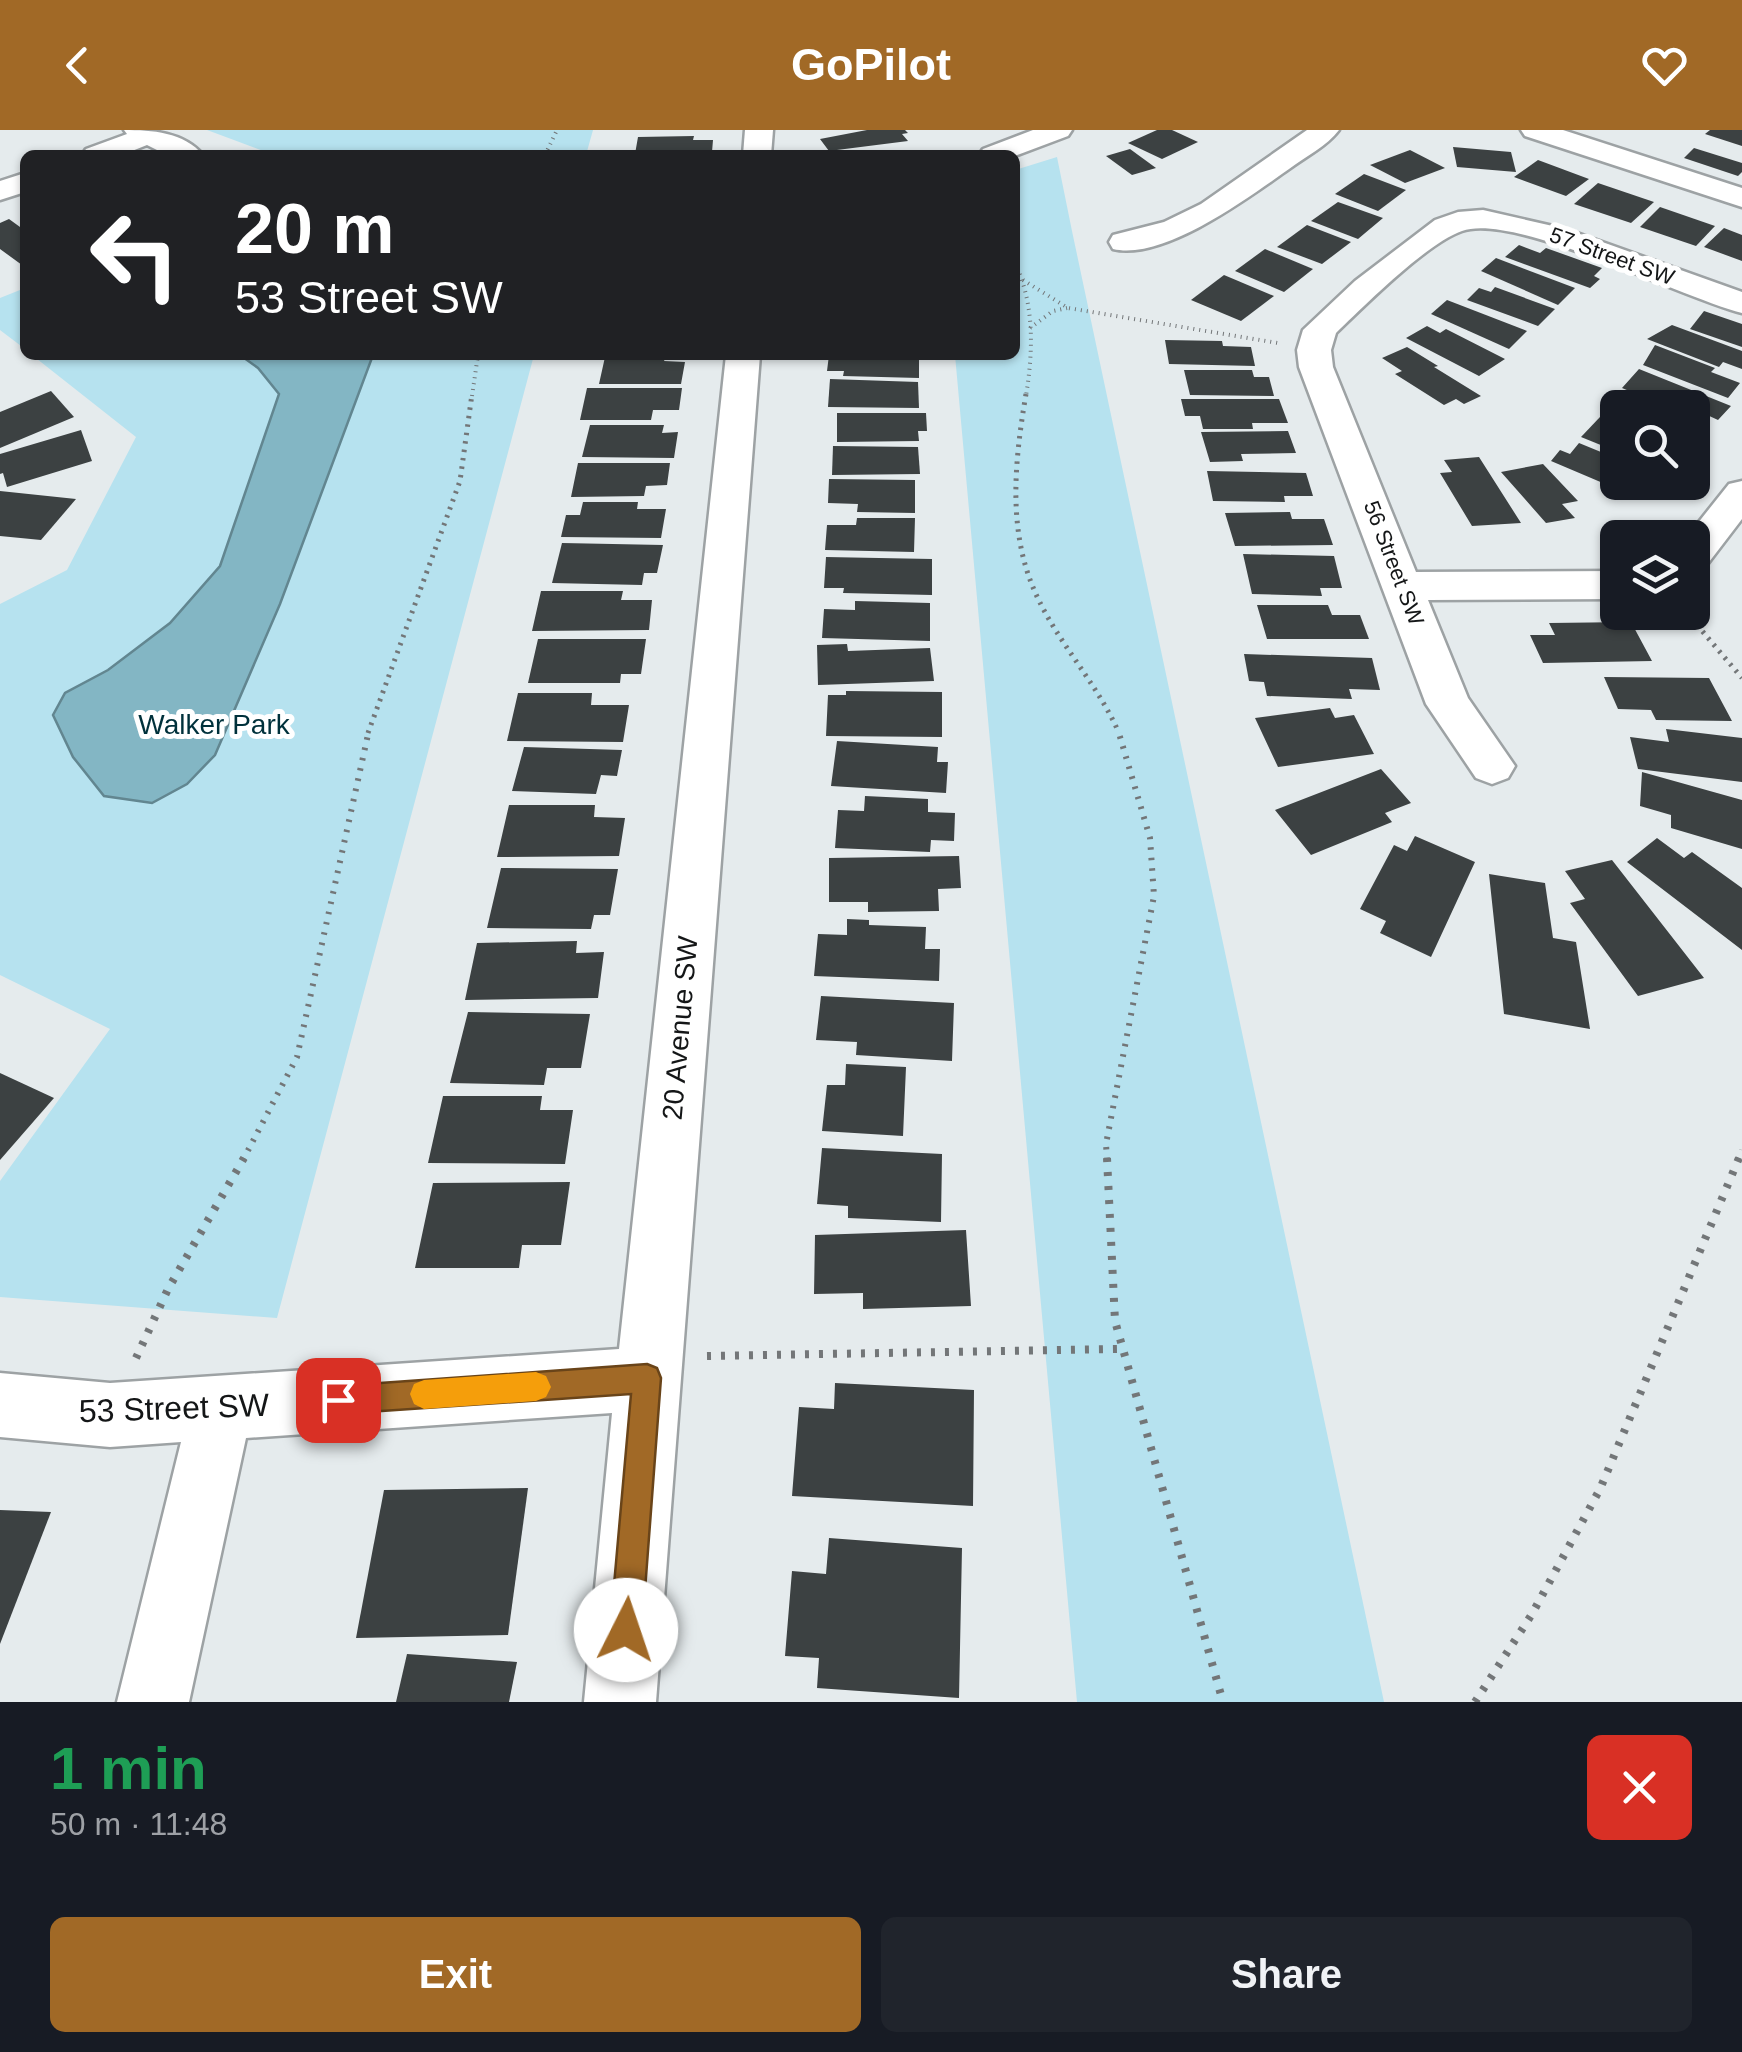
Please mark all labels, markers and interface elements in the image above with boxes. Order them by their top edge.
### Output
icon: back [50,38,105,93]
icon: heart [1637,38,1692,93]
text: GoPilot [791,39,951,90]
icon: left [70,190,200,320]
text: 20 m [235,190,395,268]
street label: 57 Street SW [1546,222,1678,290]
text: 53 Street SW [235,272,503,323]
map controls [1600,390,1710,630]
button: search [1600,390,1710,500]
street label: 56 Street SW [1359,497,1429,629]
button: layers [1600,520,1710,630]
park label: Walker Park [138,709,291,740]
street label: 20 Avenue SW [657,934,704,1121]
pin [296,1358,381,1443]
icon: arrive [311,1373,366,1428]
street label: 53 Street SW [78,1387,271,1429]
position arrow [574,1578,678,1682]
text: 1 min [50,1735,207,1802]
button: close [1587,1735,1692,1840]
text: 50 m · 11:48 [50,1806,227,1842]
button: Exit [50,1917,861,2032]
button: Share [881,1917,1692,2032]

